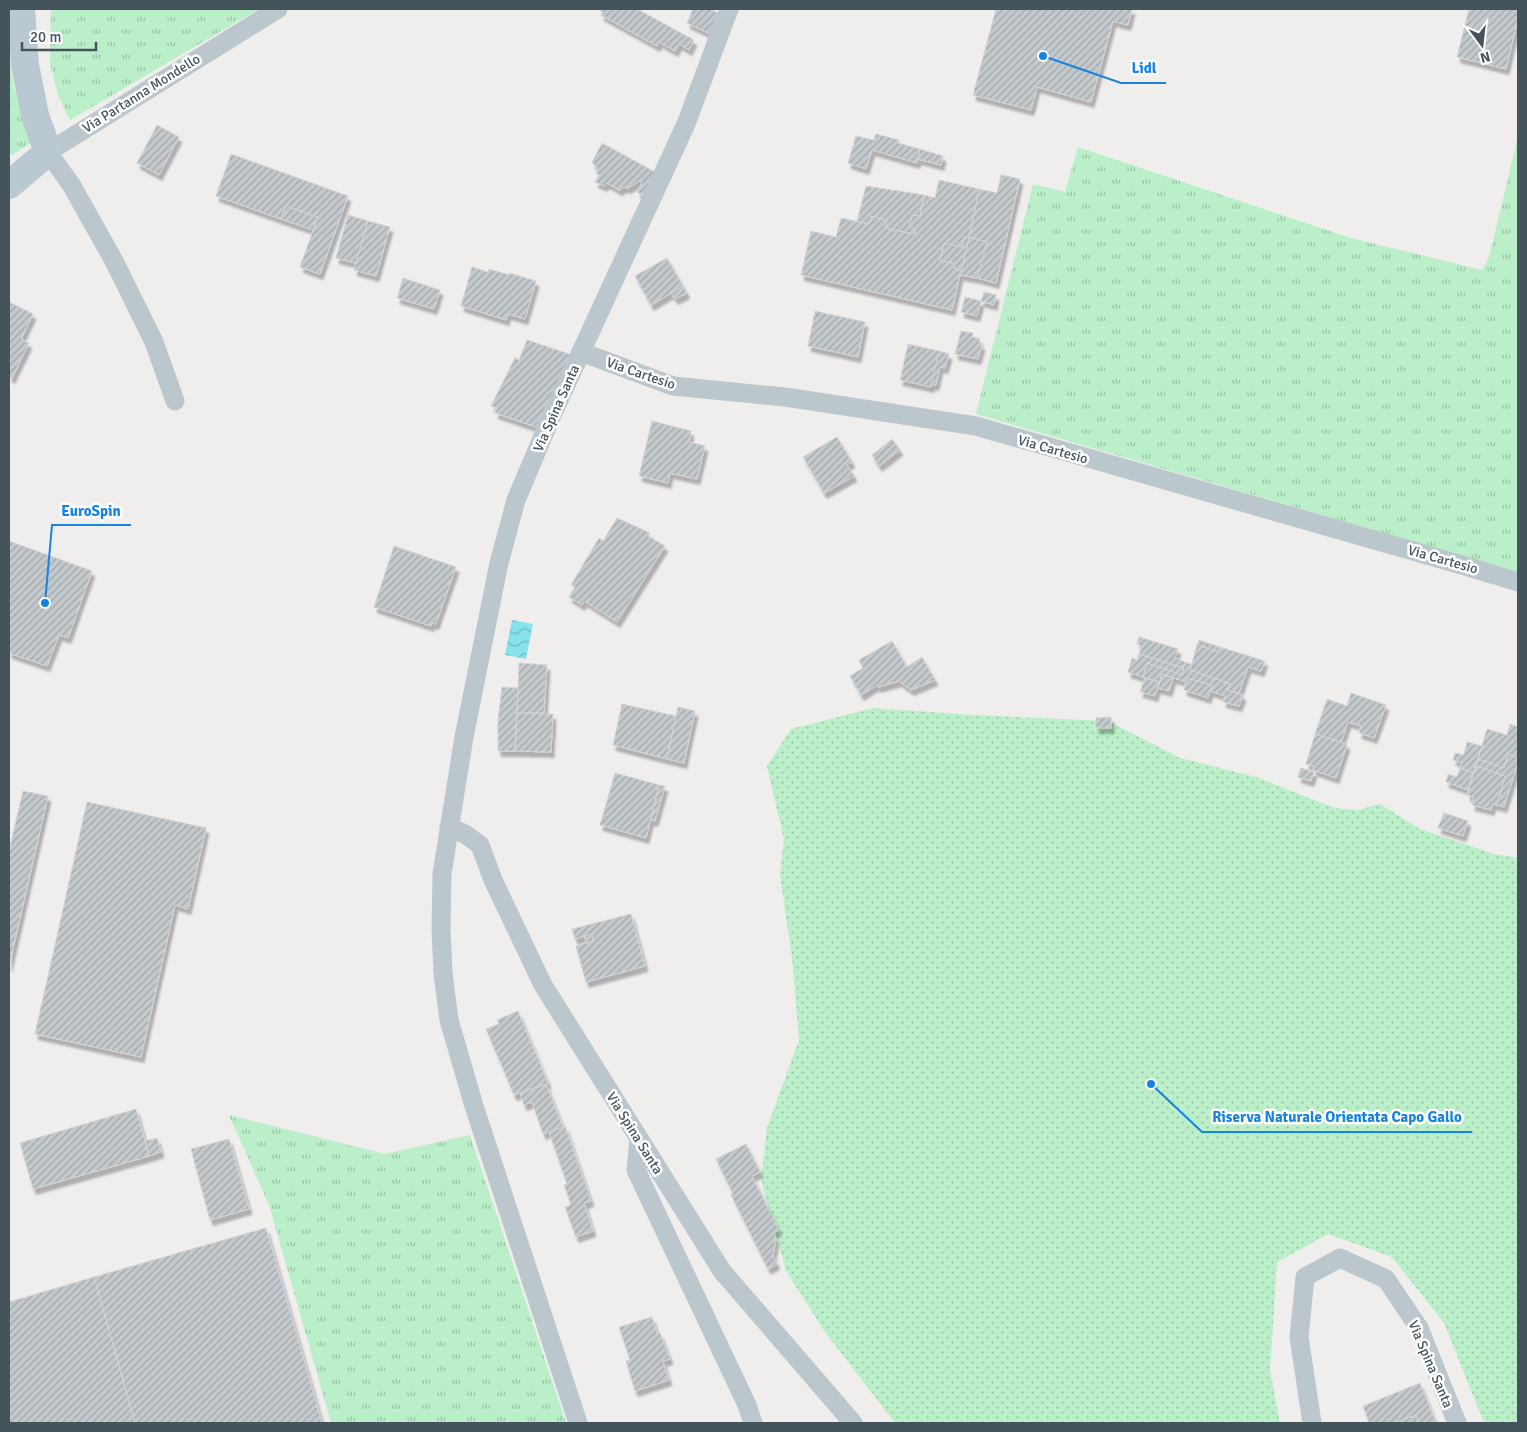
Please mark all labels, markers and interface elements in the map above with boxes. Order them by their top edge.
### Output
scale bar [22,20,96,52]
north arrow [1457,20,1507,70]
text: 20 m [30,28,61,46]
text: N [1478,48,1492,67]
street label: Via Partanna Mondello [79,50,203,137]
callout: Lidl [1121,53,1166,83]
text: Lidl [1132,59,1157,77]
street label: Via Cartesio [604,354,678,393]
street label: Via Spina Santa [530,362,583,454]
street label: Via Cartesio [1016,431,1090,468]
callout: EuroSpin [52,495,131,525]
text: EuroSpin [61,502,121,520]
street label: Via Cartesio [1406,541,1480,578]
street label: Via Spina Santa [603,1089,667,1177]
callout: Riserva Naturale Orientata Capo Gallo [1202,1102,1472,1132]
text: Riserva Naturale Orientata Capo Gallo [1212,1108,1462,1126]
street label: Via Spina Santa [1404,1318,1457,1410]

